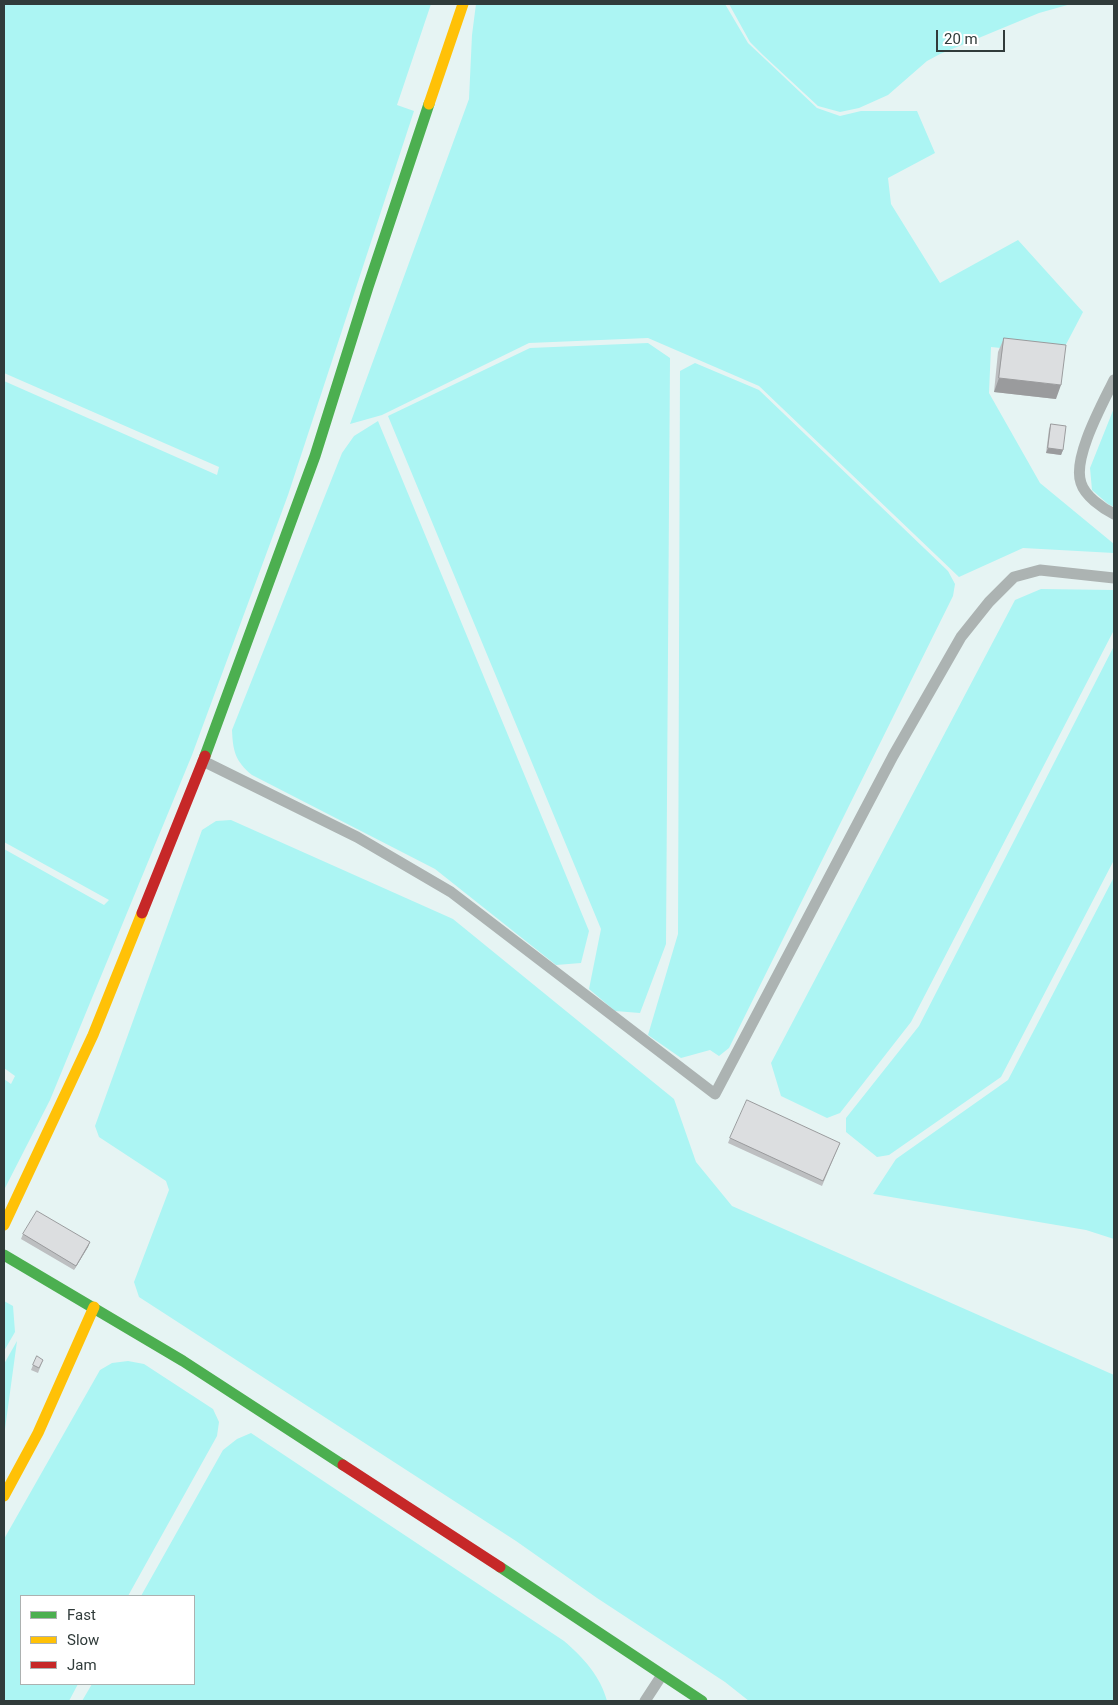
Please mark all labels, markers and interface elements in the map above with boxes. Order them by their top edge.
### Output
scale bar [938,20,1007,52]
text: 20 m [944,30,978,48]
legend [20,1595,195,1685]
text: Fast [67,1606,96,1624]
text: Slow [67,1631,99,1649]
text: Jam [67,1656,97,1674]

